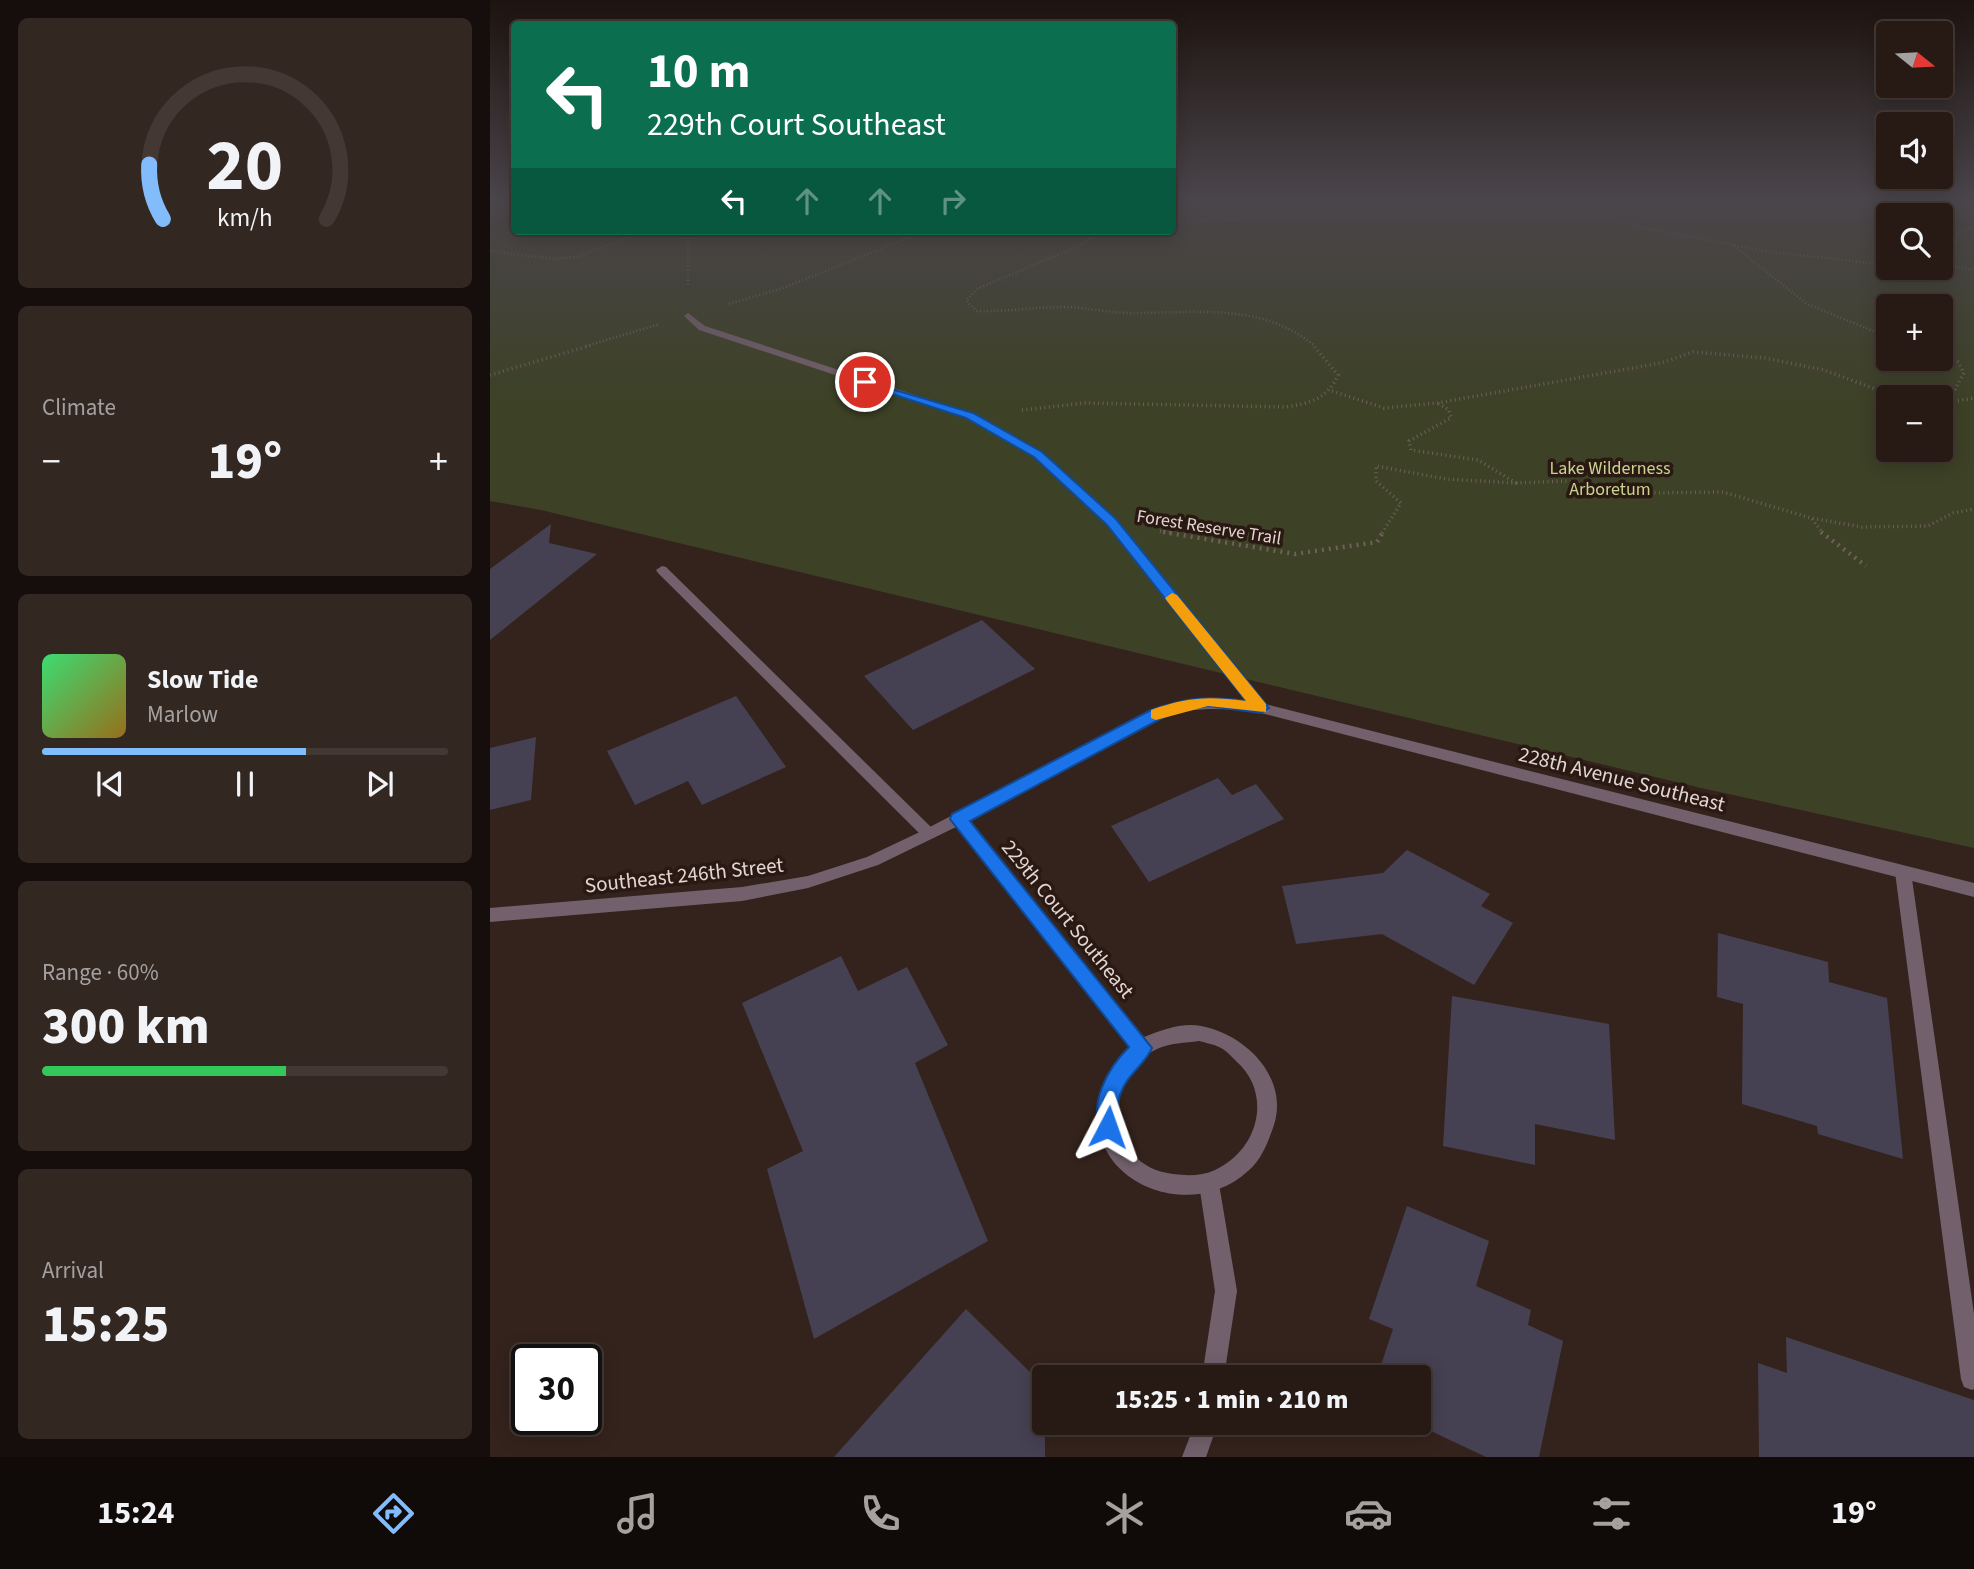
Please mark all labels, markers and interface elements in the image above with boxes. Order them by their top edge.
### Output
north arrow [1876,21,1953,98]
map controls [1876,21,1953,462]
text: 10 m [647,37,751,107]
icon: left [532,49,623,140]
text: 229th Court Southeast [647,102,946,148]
button: sound [1876,112,1953,189]
text: 20 [207,114,283,218]
icon: left [715,182,753,220]
icon: ahead [788,182,826,220]
icon: ahead [861,182,899,220]
icon: right [934,182,972,220]
text: km/h [217,200,273,236]
button: search [1876,203,1953,280]
button: + [1876,294,1953,371]
pin [835,352,895,412]
icon: arrive [846,363,884,401]
button: − [1876,385,1953,462]
text: Climate [42,391,116,424]
text: 19° [208,425,282,499]
text: − [42,435,61,489]
text: + [429,435,448,489]
park label: Lake Wilderness Arboretum [1549,456,1671,502]
street label: Forest Reserve Trail [1135,504,1283,551]
text: Slow Tide [147,661,258,698]
text: Marlow [147,698,218,731]
street label: 228th Avenue Southeast [1516,739,1728,819]
icon: previous [91,765,129,803]
icon: pause [226,765,264,803]
icon: next [361,765,399,803]
street label: 229th Court Southeast [995,833,1141,1005]
street label: Southeast 246th Street [583,850,785,900]
text: Range · 60% [42,956,159,989]
text: 300 km [42,990,210,1064]
position arrow [1071,1090,1145,1164]
text: Arrival [42,1254,104,1287]
text: 15:25 [42,1288,169,1362]
speed limit sign: 30 [511,1344,602,1435]
text: 15:25 · 1 min · 210 m [1115,1381,1348,1418]
icon: directions [369,1489,418,1538]
icon: music [613,1489,662,1538]
icon: phone [856,1489,905,1538]
icon: climate [1100,1489,1149,1538]
icon: car [1344,1489,1393,1538]
icon: filters [1587,1489,1636,1538]
text: 15:24 [97,1490,175,1536]
text: 19° [1831,1490,1877,1536]

